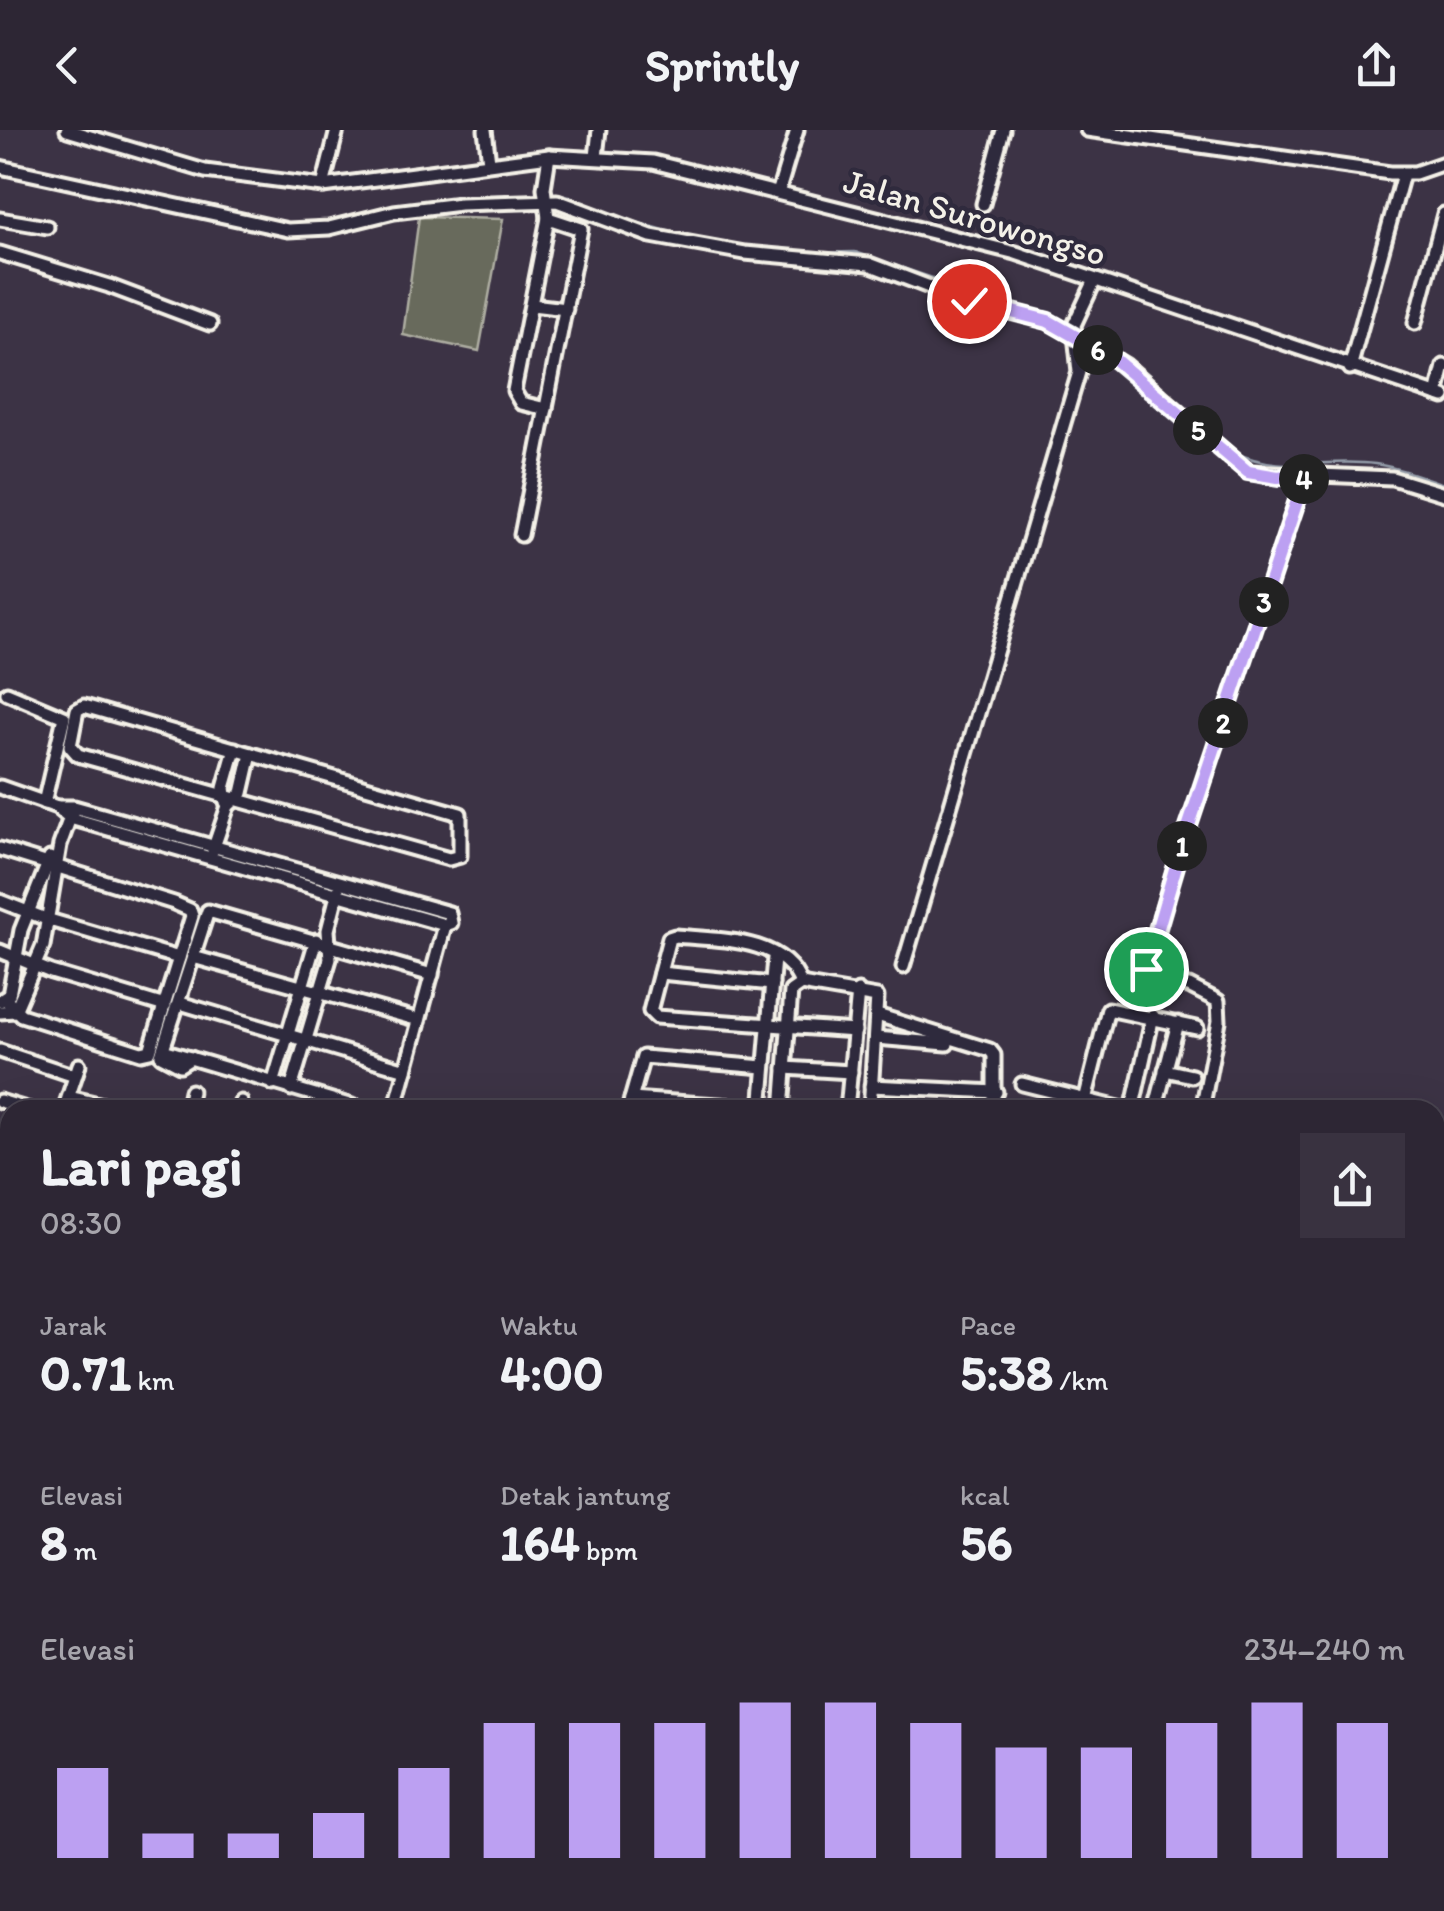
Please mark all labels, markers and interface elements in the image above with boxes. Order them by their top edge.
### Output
icon: back [40,38,95,93]
text: Sprintly [645,38,799,92]
icon: share [1349,38,1404,93]
street label: Jalan Surowongso [839,159,1111,275]
pin [927,259,1012,344]
icon: check [942,274,997,329]
pin: 6 [1073,325,1123,375]
text: 6 [1091,333,1105,367]
pin: 5 [1173,405,1223,455]
text: 5 [1191,413,1205,447]
pin: 4 [1279,454,1329,504]
text: 4 [1296,462,1312,496]
pin: 3 [1239,577,1289,627]
text: 3 [1256,585,1272,619]
pin: 2 [1198,698,1248,748]
text: 2 [1216,706,1230,740]
pin: 1 [1157,821,1207,871]
text: 1 [1176,829,1189,863]
pin [1104,927,1189,1012]
icon: arrive [1119,942,1174,997]
text: Lari pagi [40,1133,243,1199]
button: share [1300,1133,1405,1238]
text: 08:30 [40,1204,122,1242]
text: Jarak [40,1308,107,1342]
text: Waktu [500,1308,578,1342]
text: Pace [960,1308,1016,1342]
text: 0.71 [40,1342,131,1403]
text: 4:00 [500,1342,604,1403]
text: 5:38 [960,1342,1053,1403]
text: km [131,1363,174,1397]
text: /km [1053,1363,1108,1397]
text: Elevasi [40,1478,123,1512]
text: Detak jantung [500,1478,670,1512]
text: kcal [960,1478,1010,1512]
text: 8 [40,1512,67,1573]
text: 164 [500,1512,580,1573]
text: 56 [960,1512,1013,1573]
text: m [67,1533,97,1567]
text: bpm [580,1533,638,1567]
text: Elevasi [40,1630,135,1668]
text: 234–240 m [1244,1630,1405,1668]

